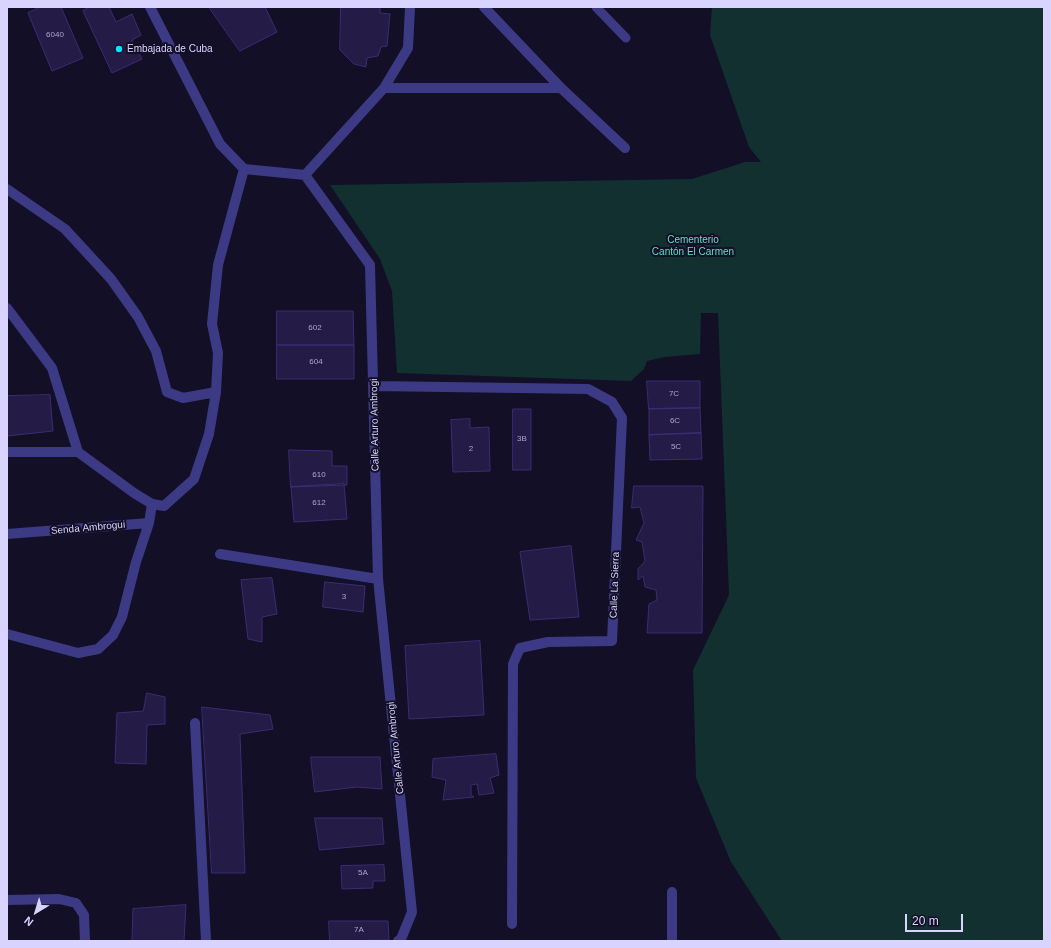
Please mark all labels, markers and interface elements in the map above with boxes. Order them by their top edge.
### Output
house number: 6040 [46,30,64,40]
place label: Embajada de Cuba [127,43,213,55]
marker: Embajada de Cuba [114,44,124,54]
park label: Cementerio Cantón El Carmen [652,234,734,258]
house number: 602 [308,323,322,333]
house number: 604 [309,357,323,367]
street label: Calle Arturo Ambrogi [368,378,382,472]
house number: 7C [669,389,679,399]
house number: 6C [670,416,680,426]
house number: 3B [517,434,527,444]
house number: 5C [671,442,681,452]
house number: 2 [469,444,473,454]
house number: 610 [312,470,326,480]
house number: 612 [312,498,326,508]
street label: Senda Ambrogui [50,519,126,537]
street label: Calle La Sierra [608,552,622,618]
house number: 3 [342,592,346,602]
street label: Calle Arturo Ambrogi [385,701,407,795]
house number: 5A [358,868,368,878]
north arrow [16,892,56,932]
scale bar [907,906,965,932]
text: N [22,914,35,929]
text: 20 m [912,914,939,928]
house number: 7A [354,925,364,935]

